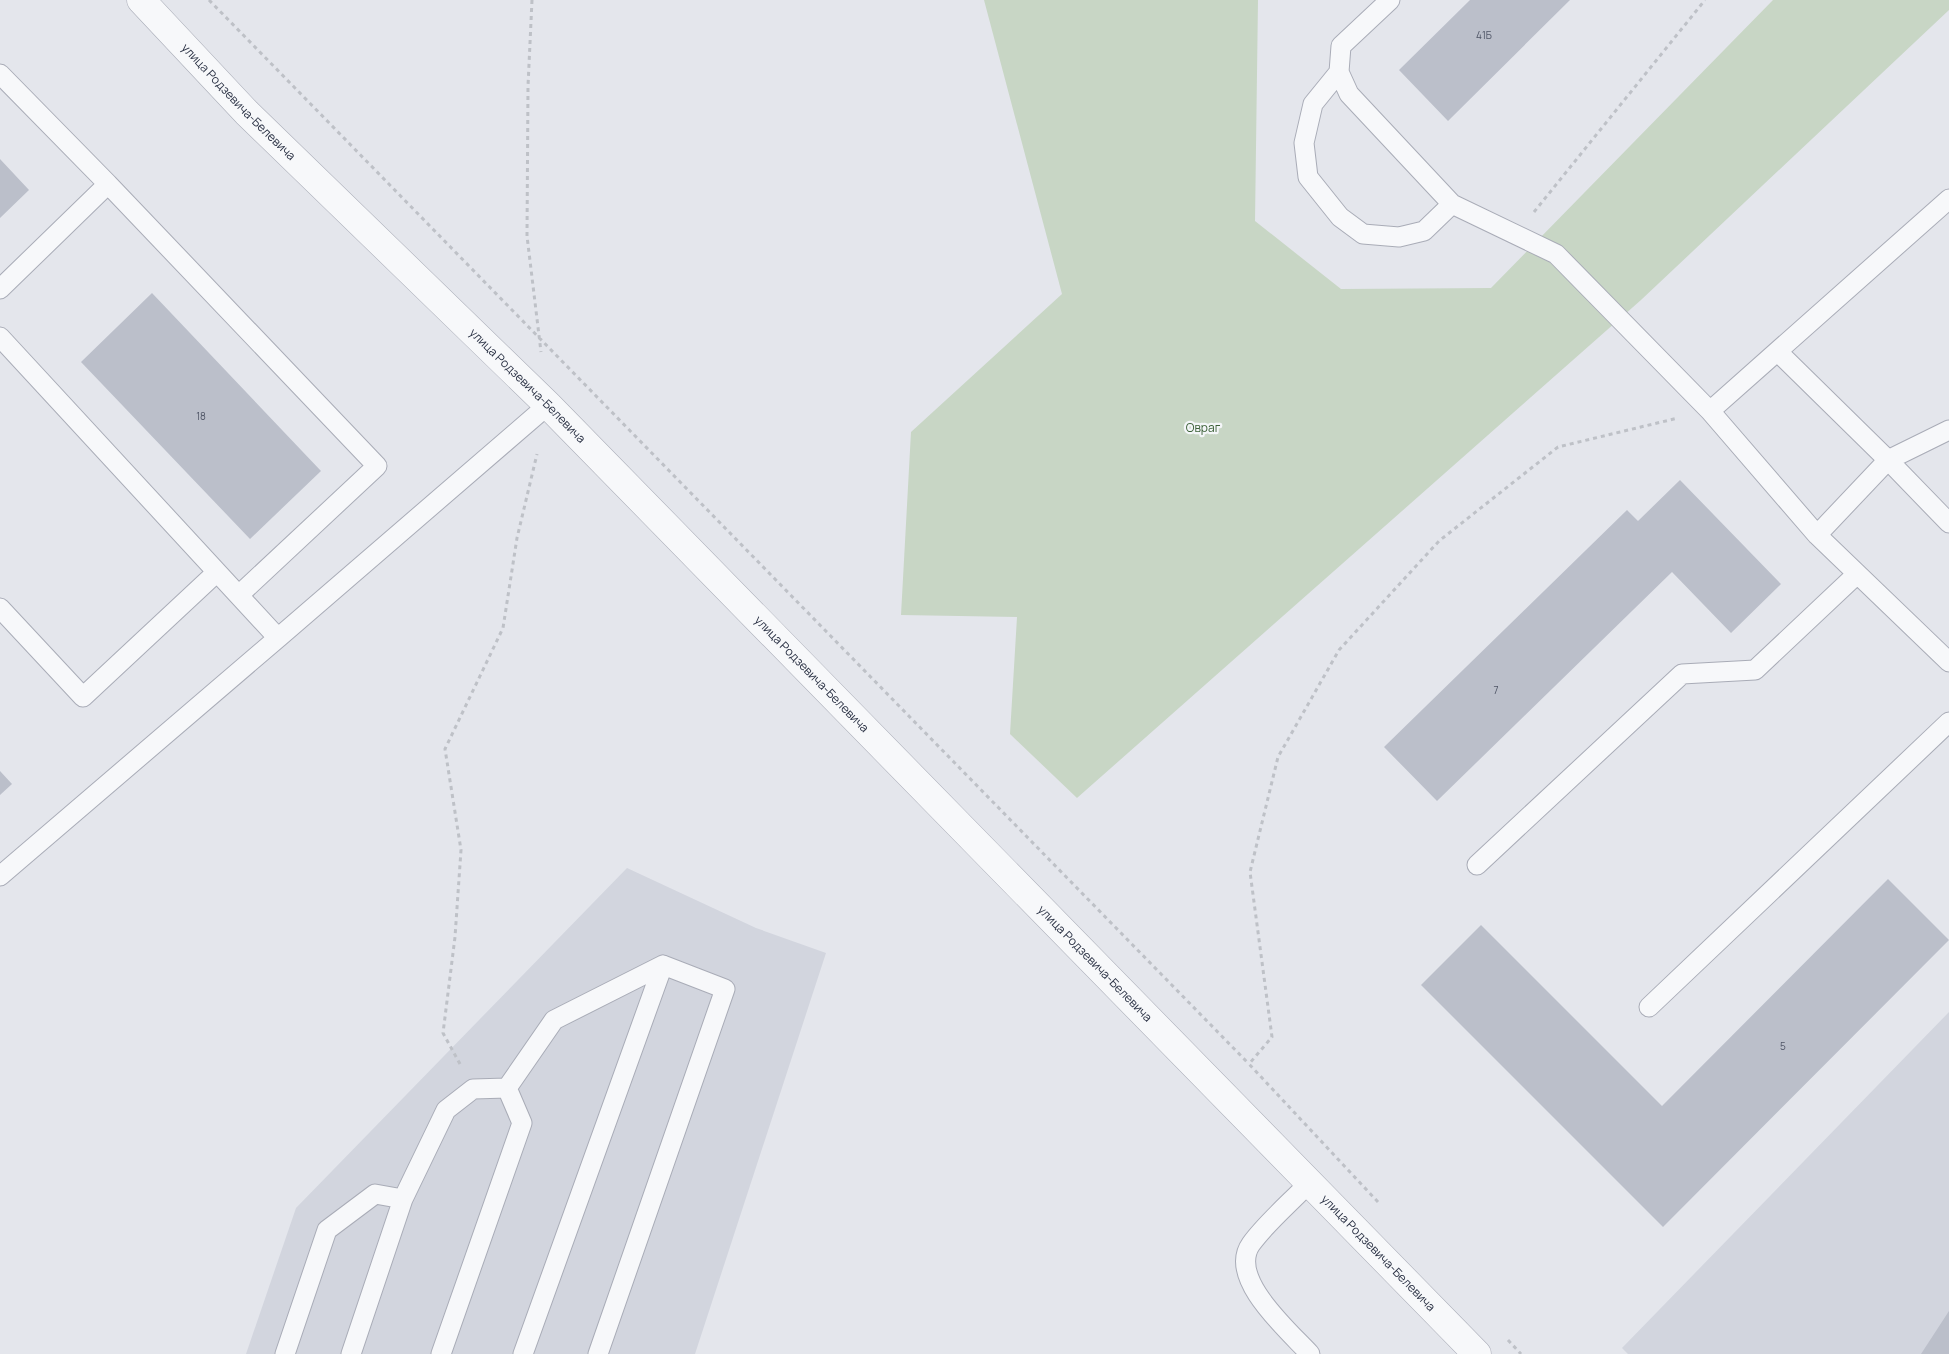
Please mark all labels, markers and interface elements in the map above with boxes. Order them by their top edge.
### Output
house number: 41Б [1476,28,1492,42]
street label: улица Родзевича-Белевича [178,39,300,164]
street label: улица Родзевича-Белевича [466,324,590,447]
house number: 18 [196,409,206,423]
park label: Овраг [1186,419,1221,436]
street label: улица Родзевича-Белевича [751,612,873,736]
house number: 7 [1493,683,1499,697]
street label: улица Родзевича-Белевича [1034,901,1156,1025]
house number: 5 [1780,1039,1786,1053]
street label: улица Родзевича-Белевича [1317,1191,1440,1315]

